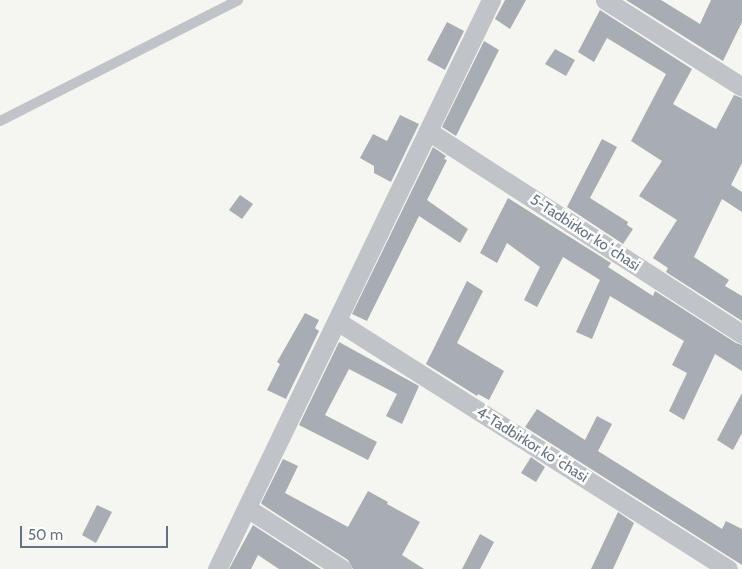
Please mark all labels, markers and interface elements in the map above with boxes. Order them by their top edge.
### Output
street label: 5-Tadbirkor koʻchasi [527,191,643,275]
street label: 4-Tadbirkor koʻchasi [473,403,591,487]
scale bar [22,516,170,548]
text: 50 m [28,526,63,544]

